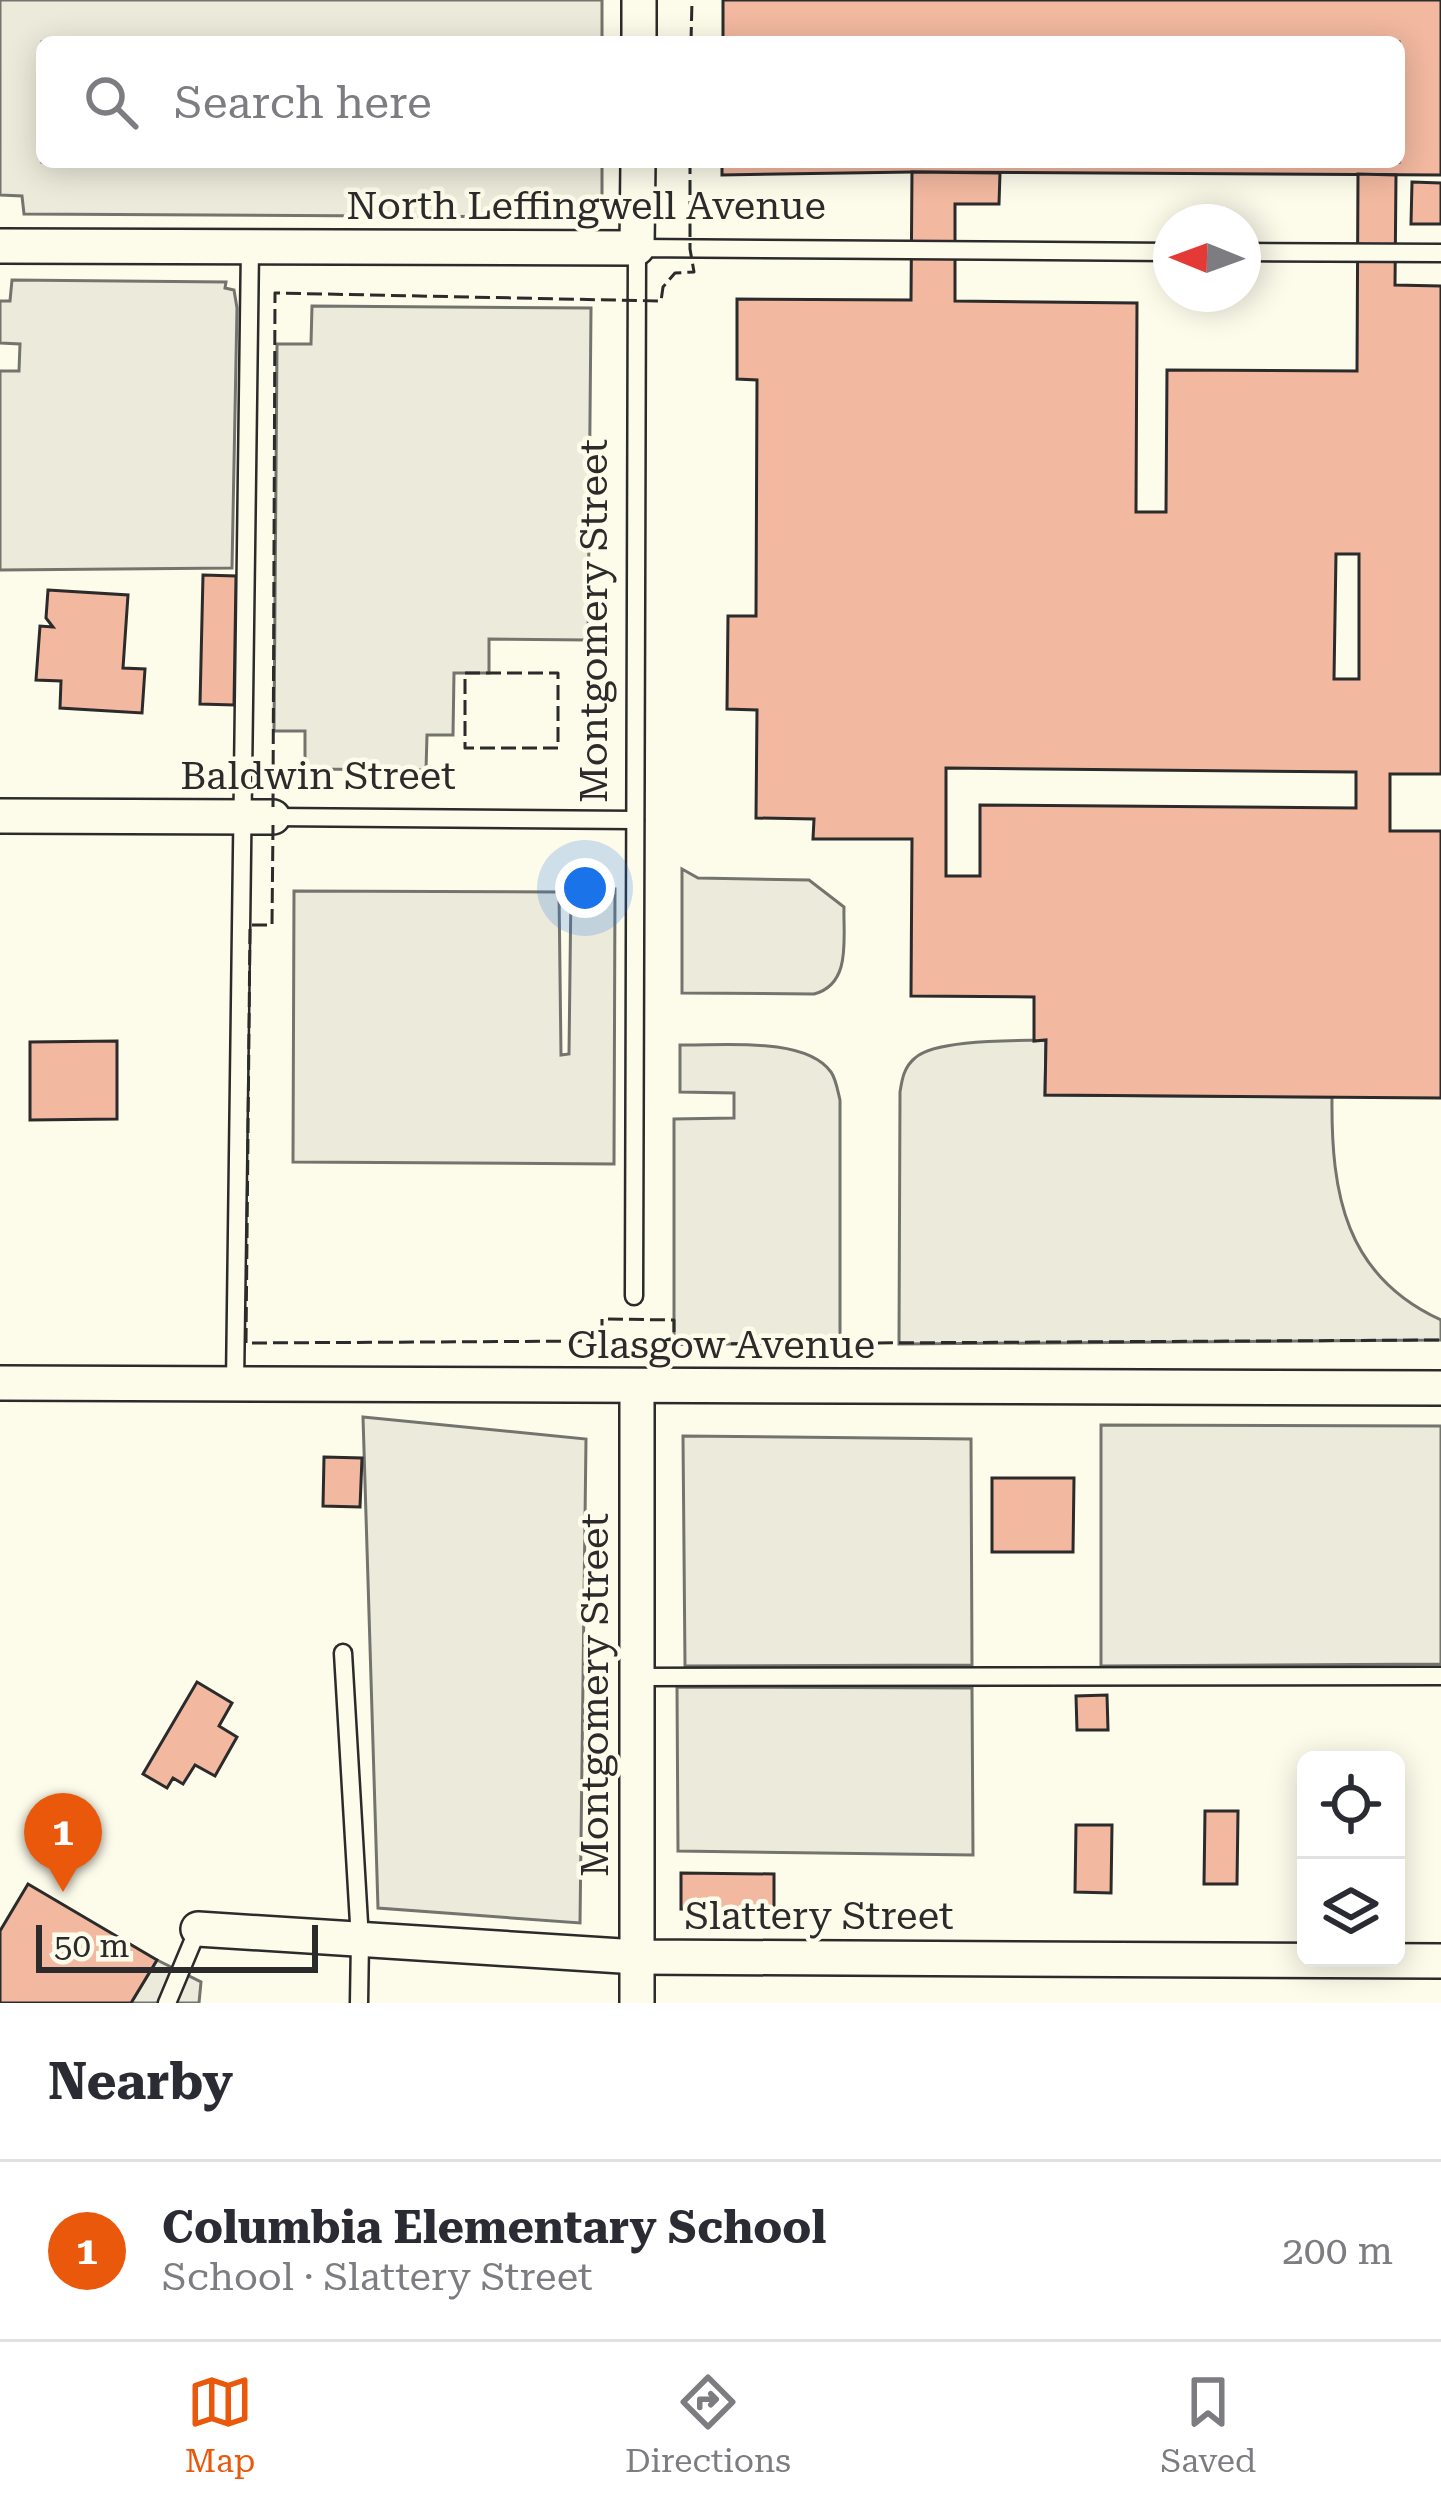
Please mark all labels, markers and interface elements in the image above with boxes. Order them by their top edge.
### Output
search box [36,36,1405,168]
icon: search [78,69,144,135]
text: Search here [174,76,432,129]
street label: North Leffingwell Avenue [346,183,826,229]
north arrow [1153,204,1261,312]
street label: Montgomery Street [571,439,617,803]
street label: Baldwin Street [180,753,456,799]
your location [555,858,615,918]
street label: Glasgow Avenue [567,1322,875,1368]
street label: Montgomery Street [572,1513,618,1877]
map controls [1297,1751,1405,1967]
button: locate [1297,1751,1405,1859]
pin: 1 [24,1793,102,1892]
button: layers [1297,1859,1405,1967]
street label: Slattery Street [684,1893,954,1939]
scale bar [36,1919,318,1972]
text: 50 m [54,1926,129,1965]
text: Nearby [48,2052,233,2111]
text: Columbia Elementary School [162,2201,826,2254]
text: 1 [76,2228,98,2274]
text: 200 m [1282,2228,1393,2274]
text: School · Slattery Street [162,2254,593,2300]
tab: Map [185,2369,255,2480]
tab: Directions [625,2369,791,2480]
tab: Saved [1161,2369,1256,2480]

